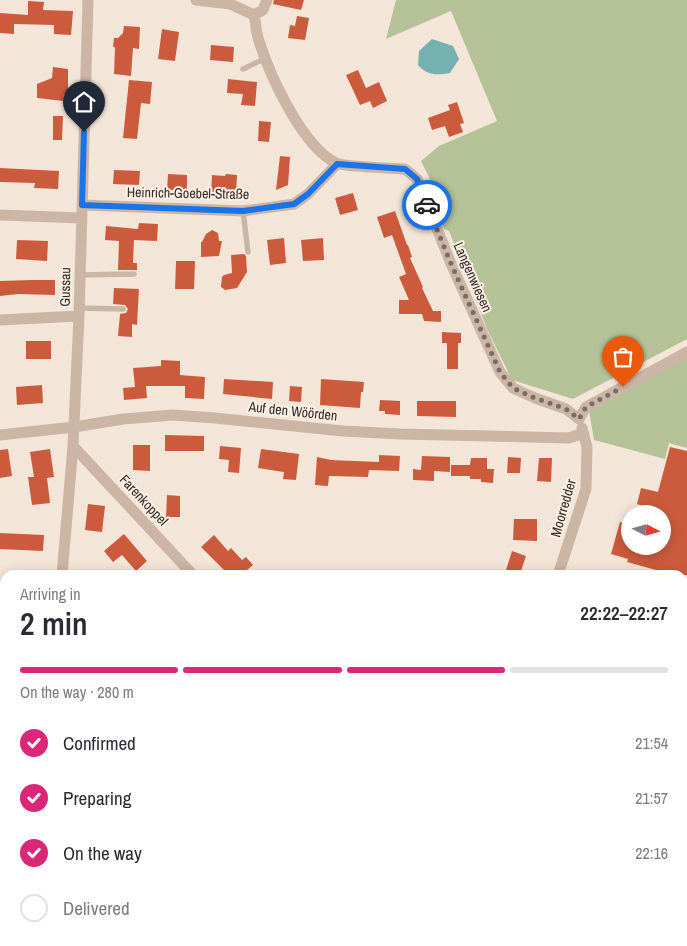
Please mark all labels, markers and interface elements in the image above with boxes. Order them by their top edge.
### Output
pin [63,81,105,132]
icon: home [70,88,98,116]
courier [402,180,452,230]
street label: Heinrich-Goebel-Straße [127,183,249,203]
icon: car [413,191,441,219]
street label: Langenwiesen [450,239,496,315]
street label: Gussau [56,267,74,307]
pin [602,336,644,387]
icon: bag [609,343,637,371]
street label: Auf den Wöörden [247,397,338,425]
street label: Farenkoppel [116,471,172,529]
street label: Moorredder [546,477,580,539]
north arrow [621,505,671,555]
map controls [621,505,671,555]
text: Arriving in [20,583,81,605]
text: 22:22–22:27 [580,600,668,626]
text: 2 min [20,602,88,645]
text: On the way · 280 m [20,681,134,703]
icon: check [20,729,48,757]
text: Confirmed [63,730,136,756]
text: 21:54 [635,732,668,754]
icon: check [20,784,48,812]
text: Preparing [63,785,131,811]
text: 21:57 [635,787,668,809]
icon: check [20,839,48,867]
text: On the way [63,840,142,866]
text: 22:16 [635,842,668,864]
text: Delivered [63,895,130,921]

